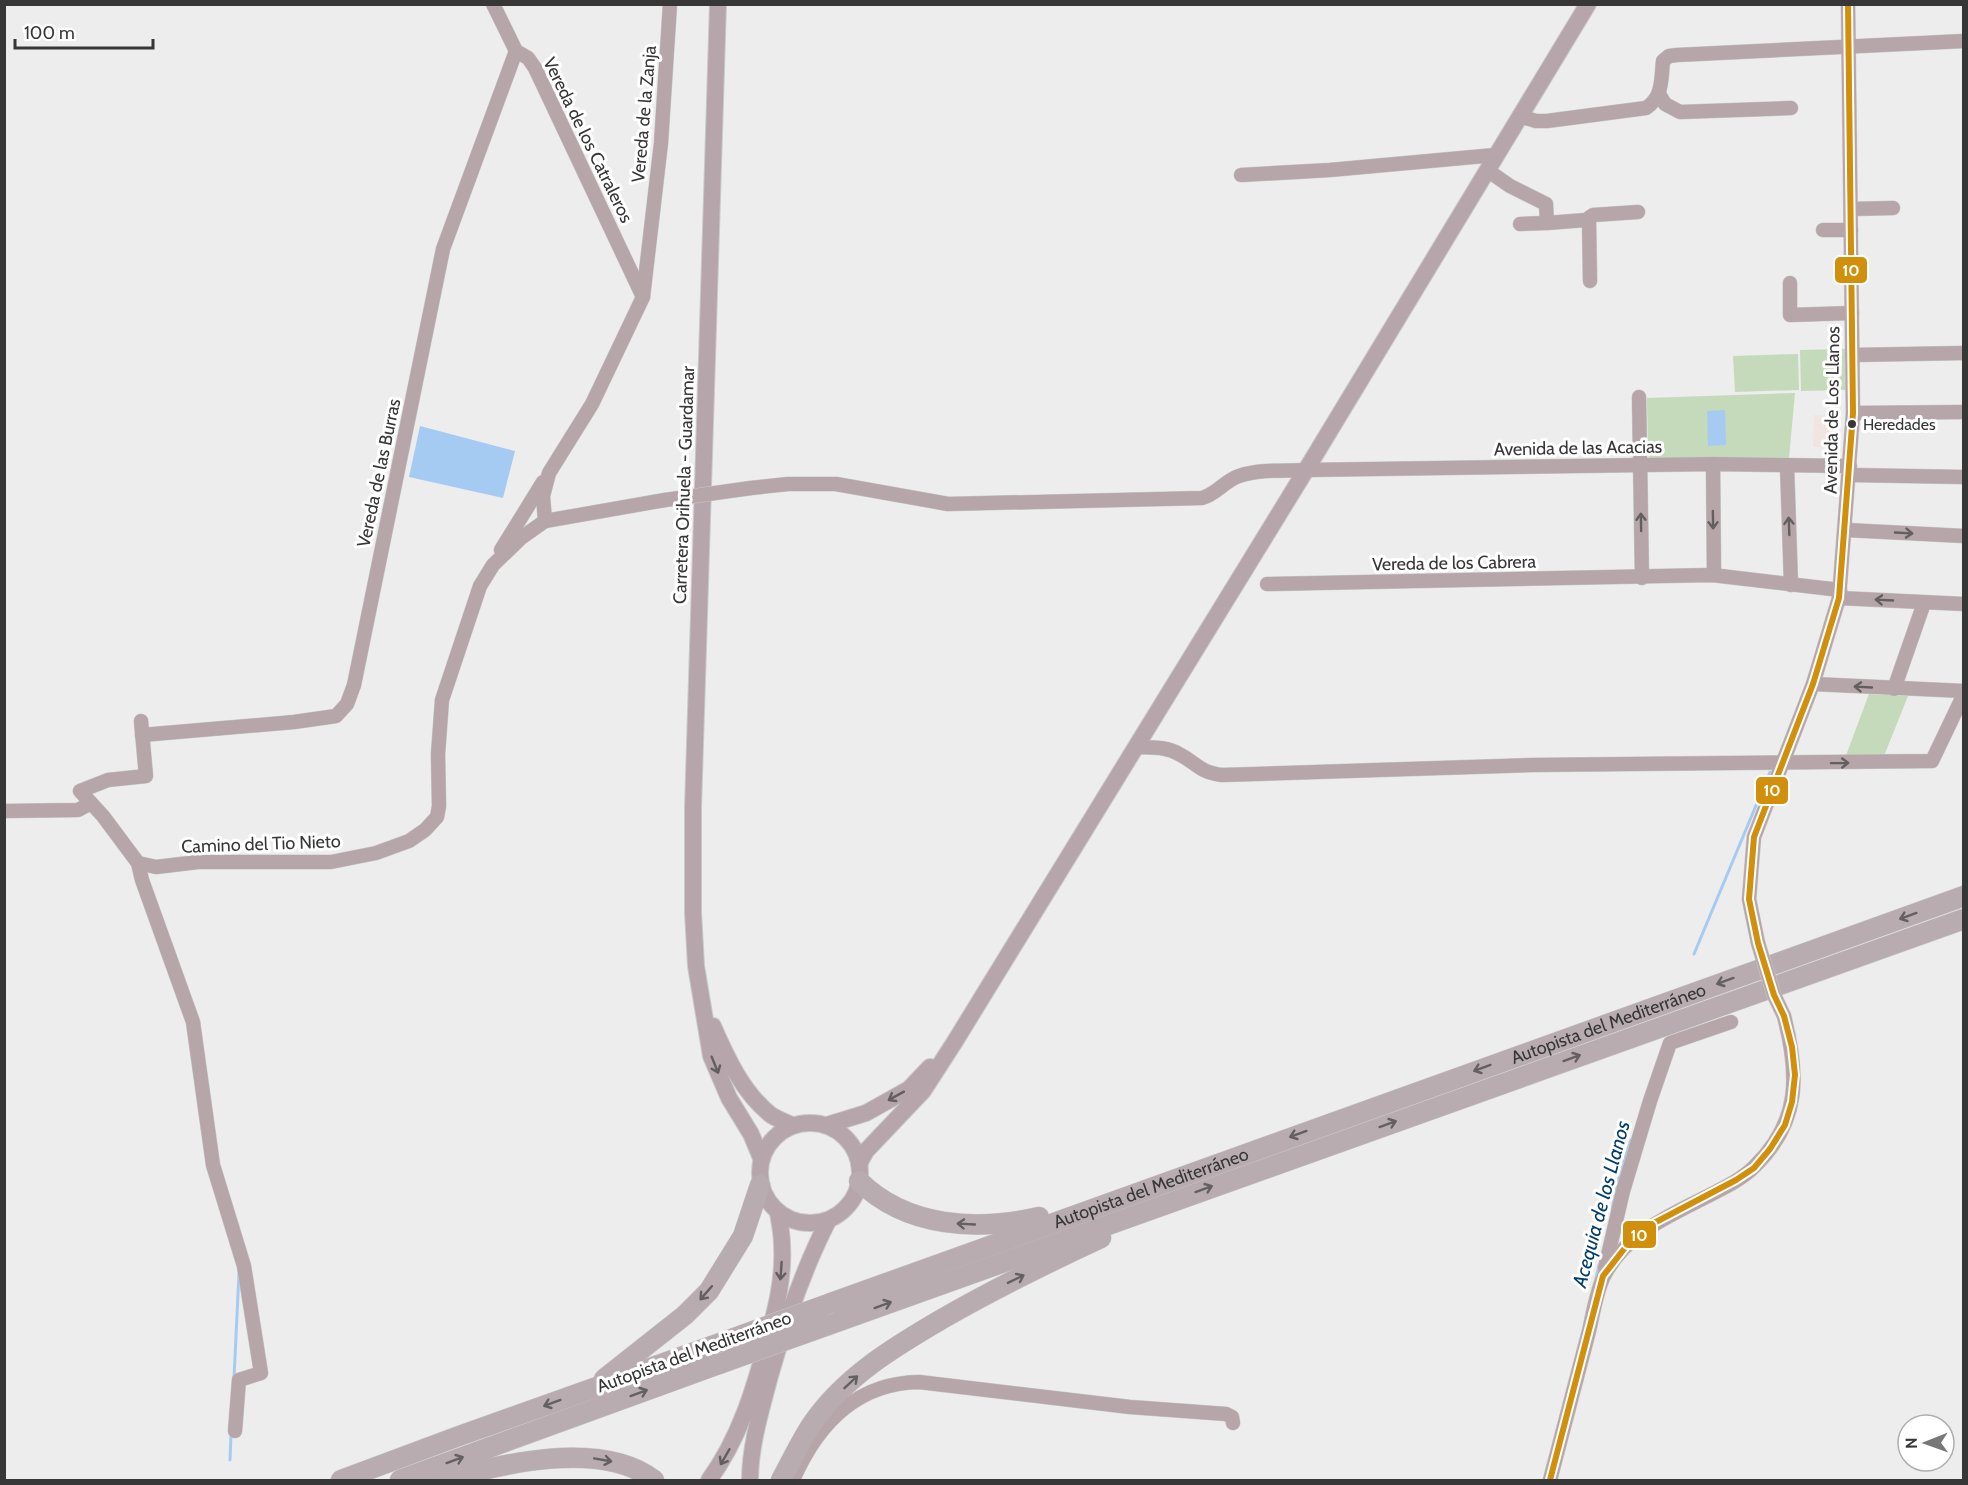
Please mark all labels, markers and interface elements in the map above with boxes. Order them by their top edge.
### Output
scale bar [15,12,153,50]
text: 100 m [24,22,75,44]
street label: Vereda de la Zanja [627,44,661,183]
street label: Vereda de los Catraleros [538,54,638,226]
line badge: 10 [1834,256,1868,284]
text: 10 [1842,261,1860,280]
street label: Avenida de Los Llanos [1820,326,1844,494]
street label: Carretera Orihuela - Guardamar [669,365,699,604]
street label: Vereda de las Burras [352,397,406,549]
place label: Heredades [1863,415,1936,434]
marker: Heredades [1846,418,1858,430]
street label: Avenida de las Acacias [1494,436,1662,460]
one-way arrow [1707,509,1719,529]
one-way arrow [1635,512,1647,532]
one-way arrow [1783,517,1795,537]
one-way arrow [1894,527,1914,538]
street label: Vereda de los Cabrera [1372,551,1536,575]
one-way arrow [1875,595,1895,606]
one-way arrow [1854,681,1874,692]
one-way arrow [1830,757,1850,769]
line badge: 10 [1755,776,1789,805]
text: 10 [1763,781,1781,800]
street label: Camino del Tio Nieto [181,830,341,858]
one-way arrow [1899,911,1918,922]
one-way arrow [1716,976,1734,987]
street label: Autopista del Mediterráneo [1508,979,1709,1069]
one-way arrow [1562,1052,1581,1063]
one-way arrow [710,1055,721,1073]
one-way arrow [1473,1064,1492,1075]
one-way arrow [887,1091,905,1102]
one-way arrow [1378,1117,1397,1128]
water label: Acequia de los Llanos [1567,1118,1635,1291]
one-way arrow [1289,1130,1308,1141]
street label: Autopista del Mediterráneo [1051,1143,1252,1233]
one-way arrow [1195,1183,1213,1194]
one-way arrow [957,1218,976,1229]
line badge: 10 [1622,1220,1657,1249]
text: 10 [1630,1226,1648,1245]
one-way arrow [775,1261,786,1281]
one-way arrow [1006,1273,1024,1284]
one-way arrow [700,1285,713,1301]
one-way arrow [873,1299,891,1310]
street label: Autopista del Mediterráneo [594,1306,794,1397]
one-way arrow [843,1375,858,1389]
one-way arrow [629,1387,647,1398]
one-way arrow [543,1398,562,1409]
north arrow [1896,1413,1956,1473]
text: N [1902,1437,1921,1449]
one-way arrow [718,1448,730,1465]
one-way arrow [446,1454,464,1465]
one-way arrow [593,1455,613,1466]

